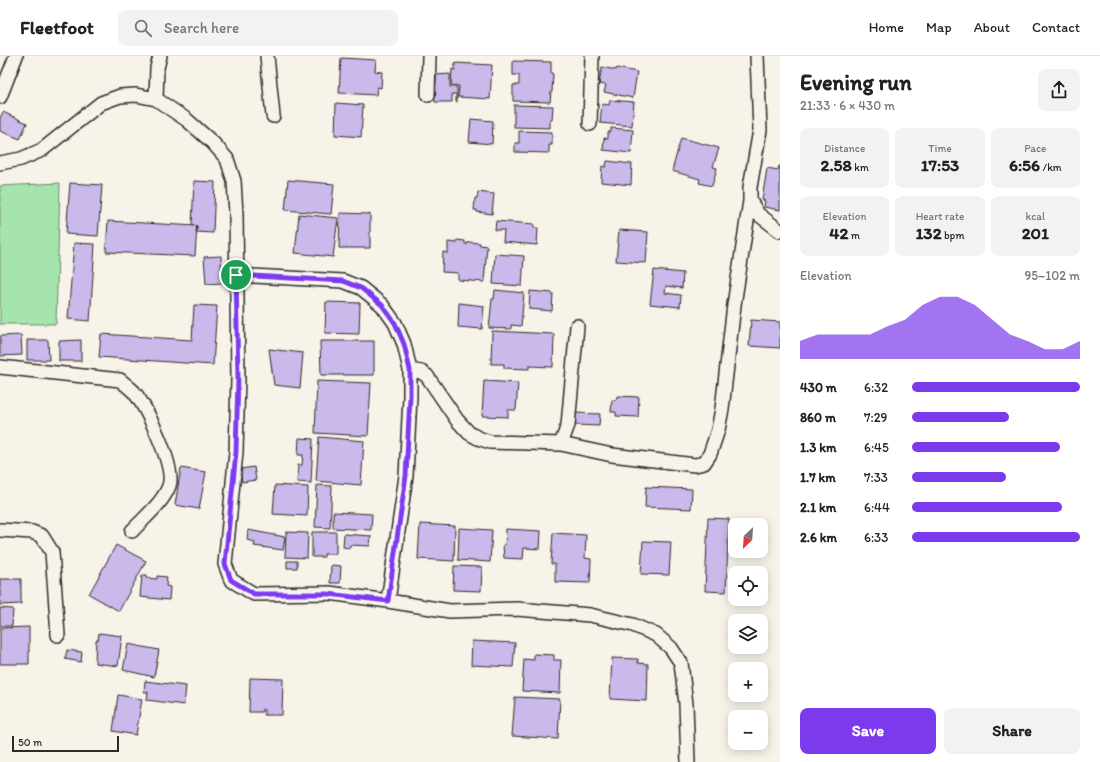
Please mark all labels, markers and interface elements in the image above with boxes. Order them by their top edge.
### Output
search box [118,10,398,46]
text: Fleetfoot [20,16,94,39]
icon: search [132,17,154,39]
text: Search here [164,19,239,37]
text: Home [869,19,904,36]
text: Map [926,19,952,36]
text: About [974,19,1010,36]
text: Contact [1032,19,1080,36]
text: Evening run [800,69,912,96]
button: share [1038,69,1080,111]
text: 21:33 · 6 × 430 m [800,98,895,113]
text: Distance [824,142,865,155]
text: Time [928,142,952,155]
text: Pace [1024,142,1046,155]
text: 2.58 [820,155,852,175]
text: 17:53 [921,155,959,175]
text: 6:56 [1009,155,1040,175]
text: km [852,161,869,174]
text: /km [1040,161,1062,174]
text: Elevation [823,210,867,223]
text: Heart rate [916,210,964,223]
text: kcal [1026,210,1045,223]
text: 42 [829,223,848,243]
text: 132 [915,223,942,243]
text: 201 [1022,223,1049,243]
text: m [848,229,860,242]
text: bpm [942,229,964,242]
pin [219,258,253,292]
icon: arrive [225,264,247,286]
text: Elevation [800,268,852,283]
text: 95–102 m [1024,268,1080,283]
text: 430 m [800,380,837,395]
text: 6:32 [864,380,888,395]
text: 860 m [800,410,836,425]
text: 7:29 [864,410,887,425]
text: 1.3 km [800,440,836,455]
text: 6:45 [864,440,889,455]
text: 1.7 km [800,470,836,485]
text: 7:33 [864,470,888,485]
text: 2.1 km [800,500,836,515]
text: 6:44 [864,500,890,515]
north arrow [728,518,768,558]
map controls [728,518,768,750]
text: 2.6 km [800,530,837,545]
text: 6:33 [864,530,888,545]
button: locate [728,566,768,606]
button: layers [728,614,768,654]
button: + [728,662,768,702]
button: Save [800,708,936,754]
button: Share [944,708,1080,754]
button: − [728,710,768,750]
scale bar [12,734,119,753]
text: 50 m [18,736,42,749]

